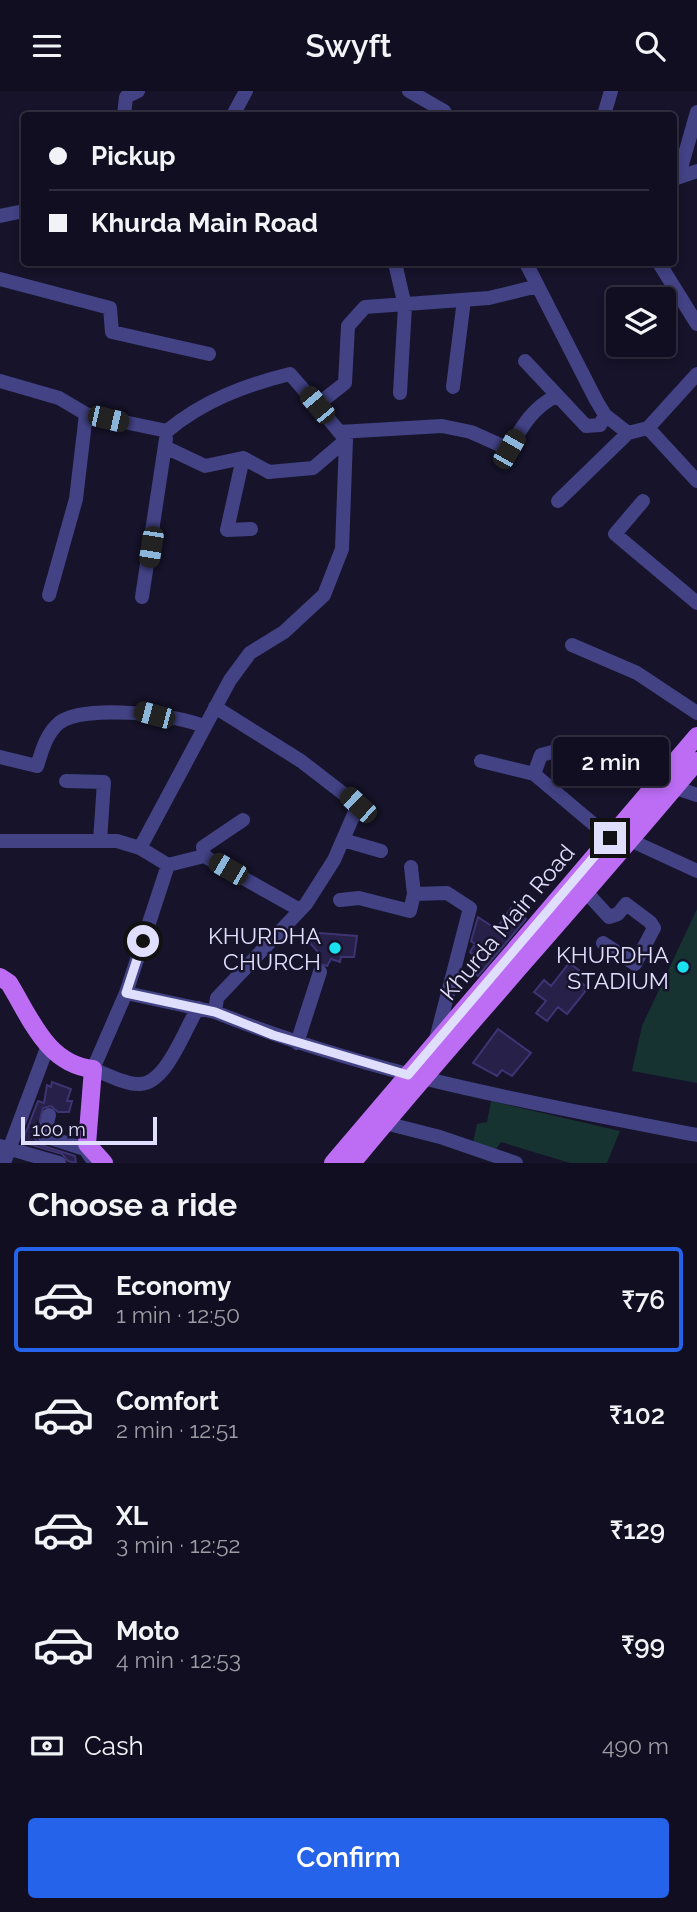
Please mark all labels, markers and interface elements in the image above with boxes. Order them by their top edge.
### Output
icon: menu [28,27,66,65]
text: Swyft [305,27,392,64]
icon: search [631,27,669,65]
text: Pickup [91,141,176,171]
text: Khurda Main Road [91,208,318,238]
map controls [606,287,676,357]
button: layers [606,287,676,357]
car [296,382,339,428]
car [86,404,131,434]
car [490,426,529,472]
car [138,525,165,569]
car [131,699,178,731]
callout: 2 min [552,737,668,785]
text: 2 min [582,748,640,775]
car [336,783,381,827]
route end [594,822,626,854]
street label: Khurda Main Road [434,839,580,1005]
car [205,849,252,889]
place label: KHURDHA CHURCH [208,922,321,975]
route start [127,925,159,957]
marker: KHURDHA CHURCH [327,940,343,956]
place label: KHURDHA STADIUM [556,941,669,994]
marker: KHURDHA STADIUM [675,959,691,975]
scale bar [21,1114,158,1146]
text: 100 m [32,1118,86,1140]
text: Choose a ride [28,1186,237,1223]
icon: car [32,1268,95,1331]
text: Economy [116,1271,231,1301]
text: ₹76 [622,1285,665,1315]
text: 1 min · 12:50 [116,1301,240,1328]
icon: car [32,1383,95,1446]
text: Comfort [116,1386,219,1416]
text: ₹102 [609,1400,665,1430]
text: 2 min · 12:51 [116,1416,238,1443]
icon: car [32,1498,95,1561]
text: XL [116,1501,148,1531]
text: ₹129 [610,1515,665,1545]
text: 3 min · 12:52 [116,1531,240,1558]
icon: car [32,1613,95,1676]
text: Moto [116,1616,179,1646]
text: ₹99 [621,1630,665,1660]
text: 4 min · 12:53 [116,1646,241,1673]
icon: cash [28,1727,66,1765]
text: Cash [84,1731,144,1761]
text: 490 m [602,1732,669,1759]
button: Confirm [28,1818,669,1898]

